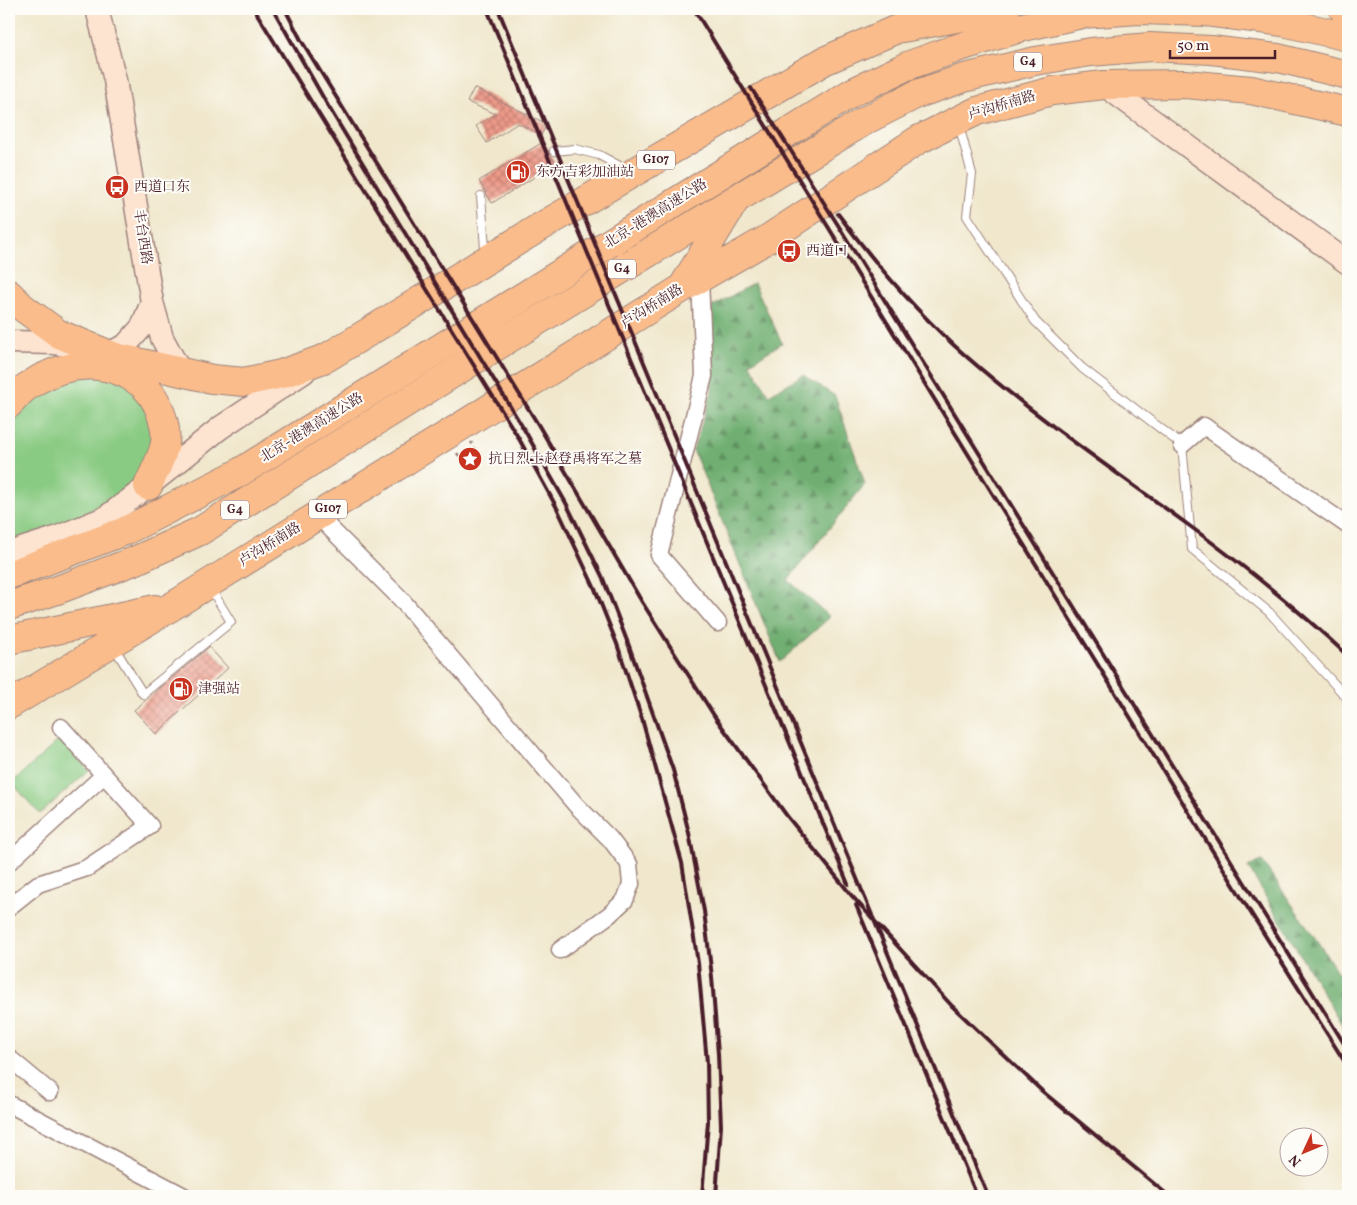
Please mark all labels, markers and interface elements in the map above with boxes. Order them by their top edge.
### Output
scale bar [1170,28,1274,60]
text: 50 m [1177,36,1209,57]
road number: G4 [1014,52,1042,72]
street label: 卢沟桥南路 [966,87,1038,125]
road number: G107 [637,150,675,170]
fuel station icon: 东方吉彩加油站 [505,159,531,185]
place label: 东方吉彩加油站 [536,163,634,182]
bus stop icon: 西道口东 [104,174,130,200]
street label: 北京-港澳高速公路 [601,175,711,253]
place label: 西道口东 [134,178,190,197]
street label: 丰台西路 [128,208,156,266]
bus stop icon: 西道口 [776,238,802,264]
place label: 西道口 [806,242,848,261]
road number: G4 [608,260,636,278]
street label: 卢沟桥南路 [617,280,687,334]
street label: 北京-港澳高速公路 [257,389,367,467]
place icon: 抗日烈士赵登禹将军之墓 [457,446,483,472]
place label: 抗日烈士赵登禹将军之墓 [488,450,642,469]
road number: G107 [309,499,347,518]
road number: G4 [221,500,249,520]
street label: 卢沟桥南路 [235,518,305,572]
fuel station icon: 津强站 [168,676,194,702]
place label: 津强站 [198,680,240,699]
north arrow [1280,1128,1330,1178]
text: N [1285,1150,1306,1170]

